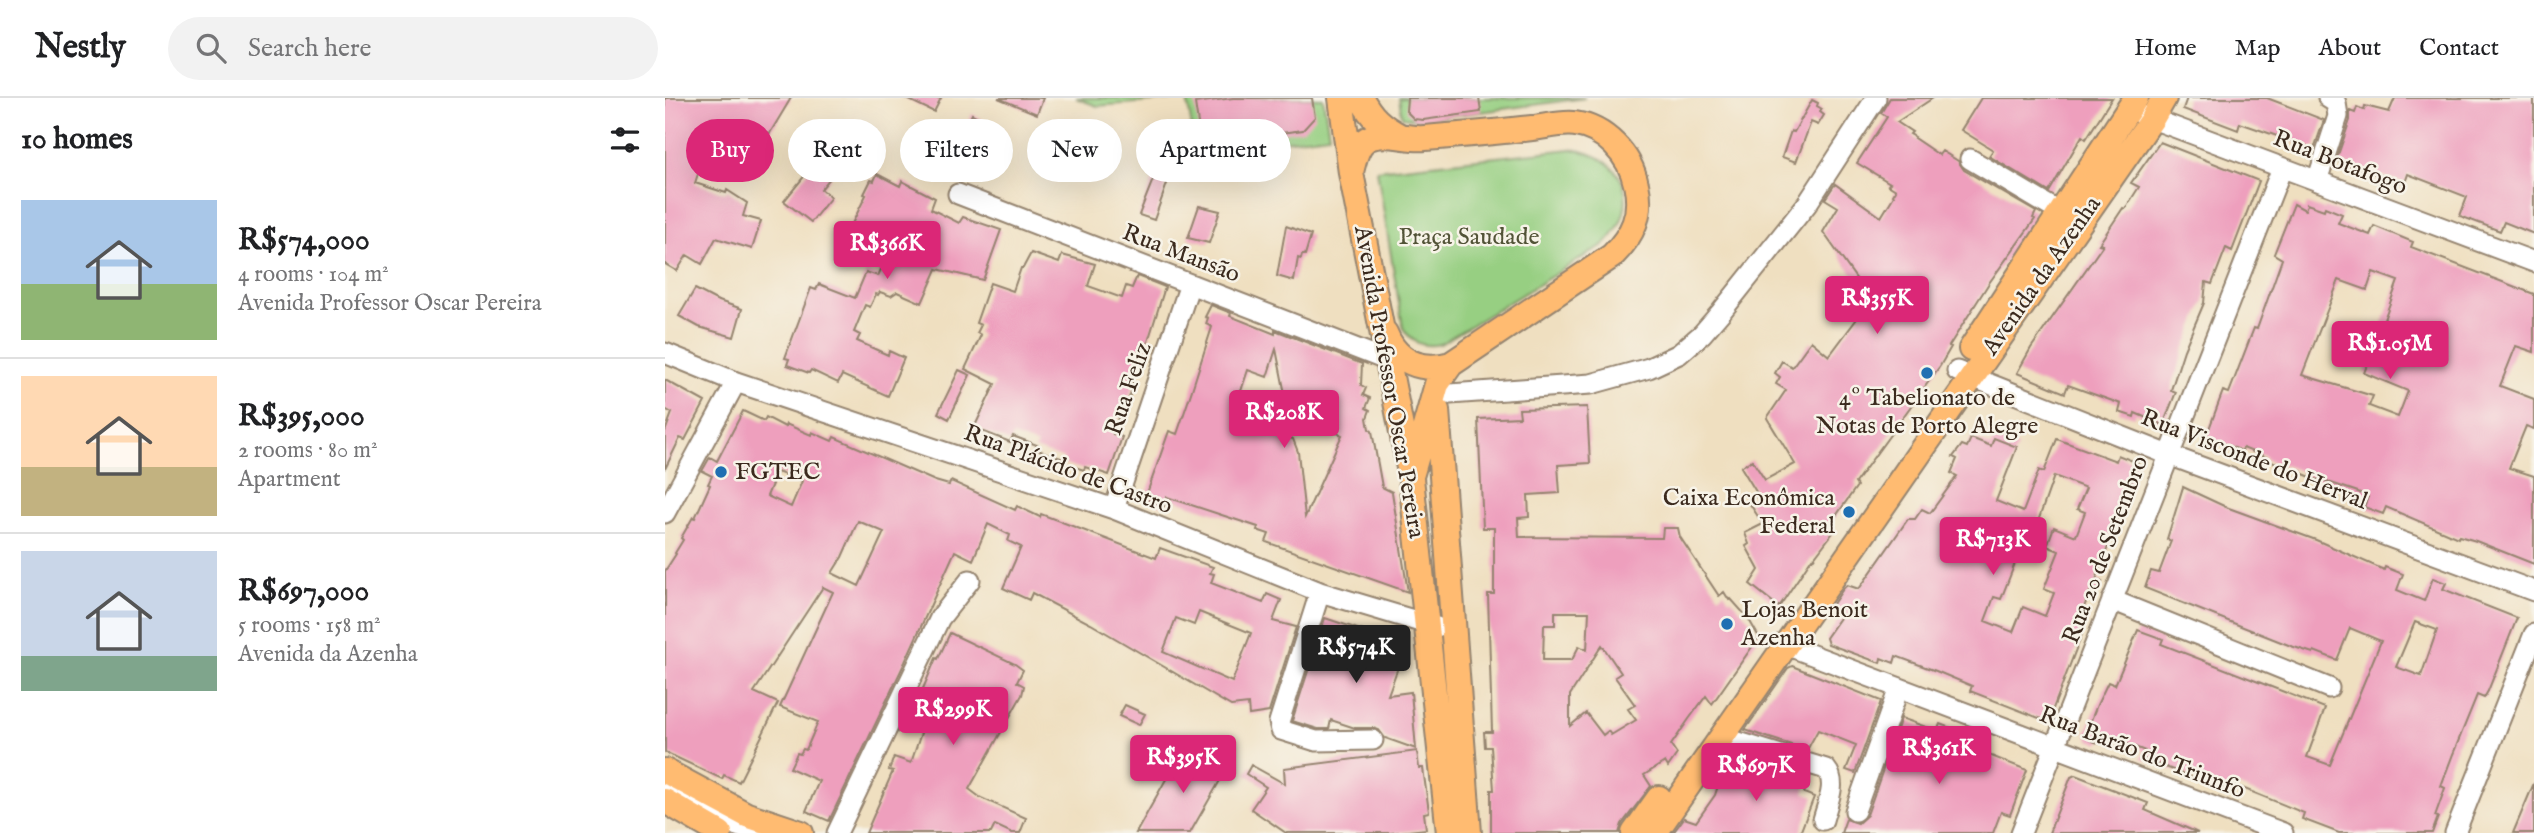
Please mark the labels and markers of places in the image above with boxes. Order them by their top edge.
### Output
pin: R$366K [830,222,944,281]
pin: R$355K [1820,276,1934,336]
pin: R$1.05M [2325,322,2455,381]
marker: 4º Tabelionato de Notas de Porto Alegre [1919,365,1935,381]
place label: 4º Tabelionato de Notas de Porto Alegre [1816,383,2038,442]
pin: R$208K [1227,390,1341,450]
place label: FGTEC [735,457,820,488]
marker: FGTEC [713,464,729,480]
place label: Caixa Econômica Federal [1663,483,1836,542]
marker: Caixa Econômica Federal [1841,504,1857,520]
pin: R$713K [1936,518,2050,577]
place label: Lojas Benoit Azenha [1740,595,1868,654]
marker: Lojas Benoit Azenha [1719,616,1735,632]
pin: R$574K [1299,626,1413,685]
pin: R$299K [896,688,1010,747]
pin: R$361K [1882,726,1996,786]
pin: R$395K [1126,736,1240,795]
pin: R$697K [1699,744,1813,803]

